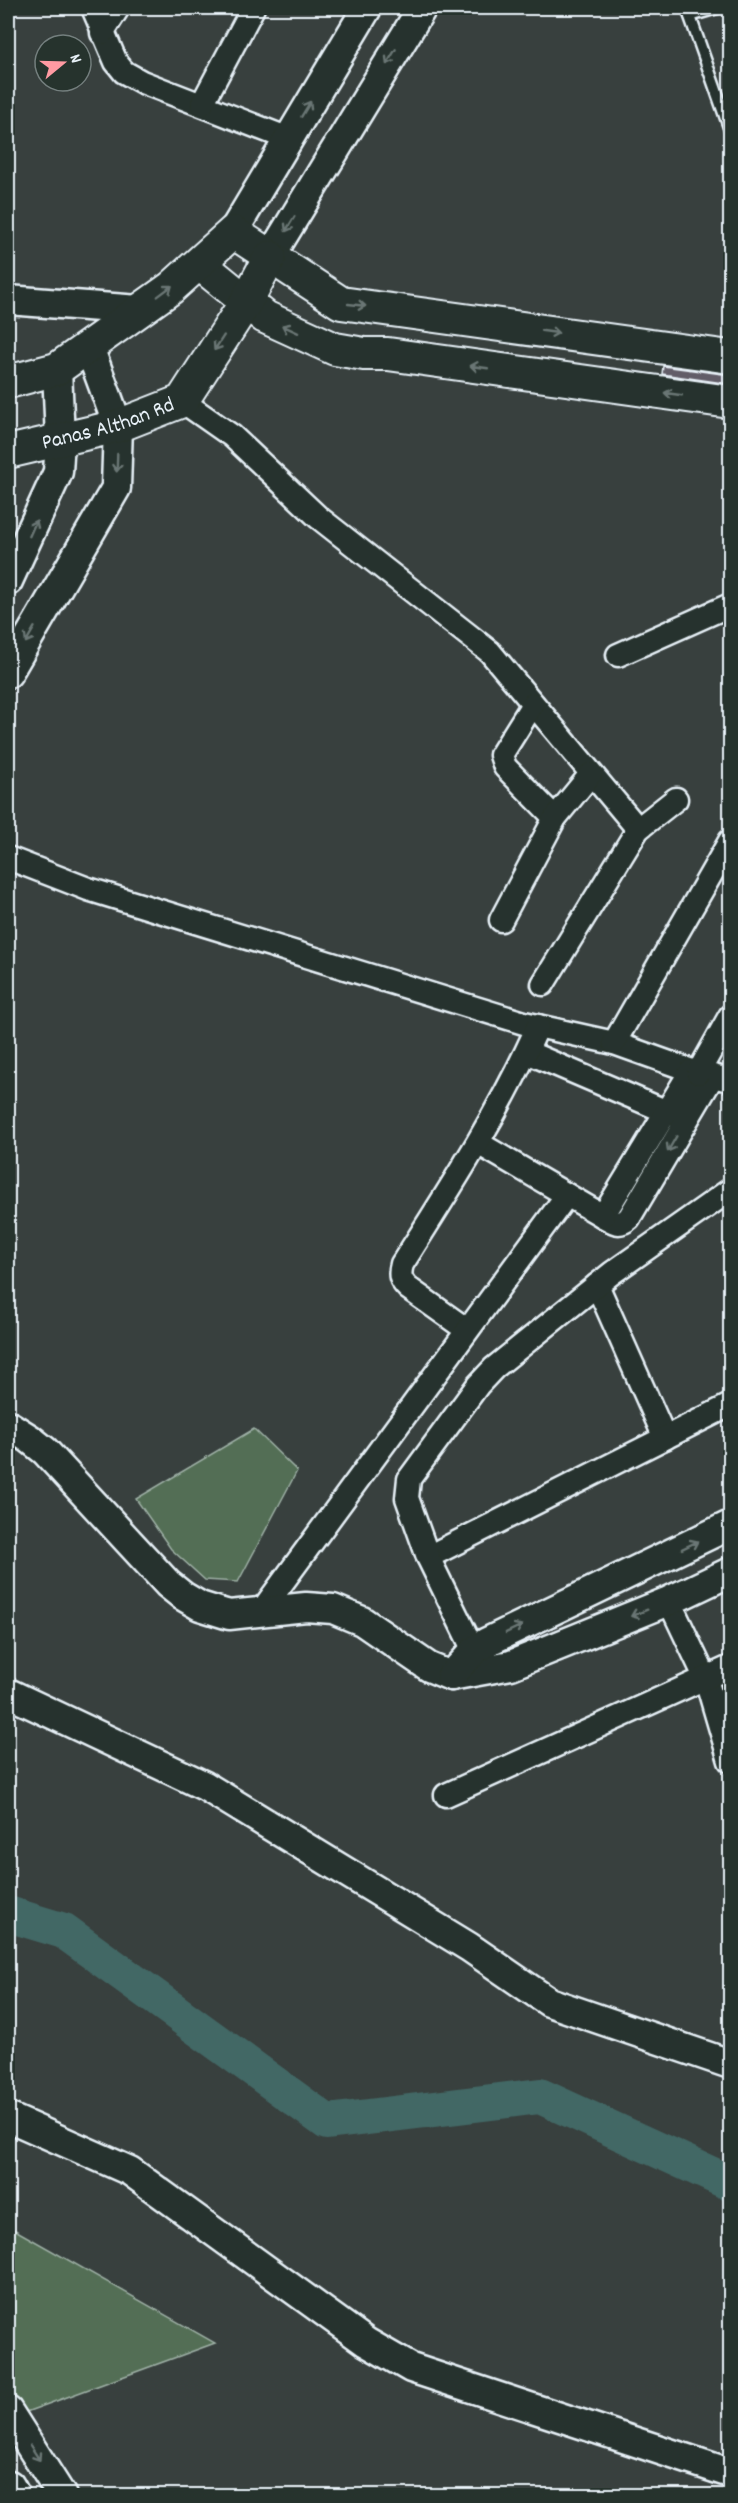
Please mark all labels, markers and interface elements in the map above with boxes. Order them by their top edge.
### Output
north arrow [33,33,93,93]
one-way arrow [385,48,397,65]
text: N [63,51,87,67]
one-way arrow [301,101,313,118]
one-way arrow [284,215,296,232]
one-way arrow [157,285,173,298]
one-way arrow [347,300,367,311]
one-way arrow [282,322,300,334]
one-way arrow [540,326,560,337]
one-way arrow [213,334,225,351]
one-way arrow [470,362,490,373]
one-way arrow [663,389,683,400]
street label: Panas Althan Rd [39,390,179,459]
one-way arrow [111,452,122,472]
one-way arrow [28,520,39,538]
one-way arrow [24,626,36,643]
one-way arrow [666,1135,677,1153]
one-way arrow [681,1538,699,1550]
one-way arrow [630,1608,649,1619]
one-way arrow [505,1623,523,1634]
one-way arrow [29,2444,41,2461]

